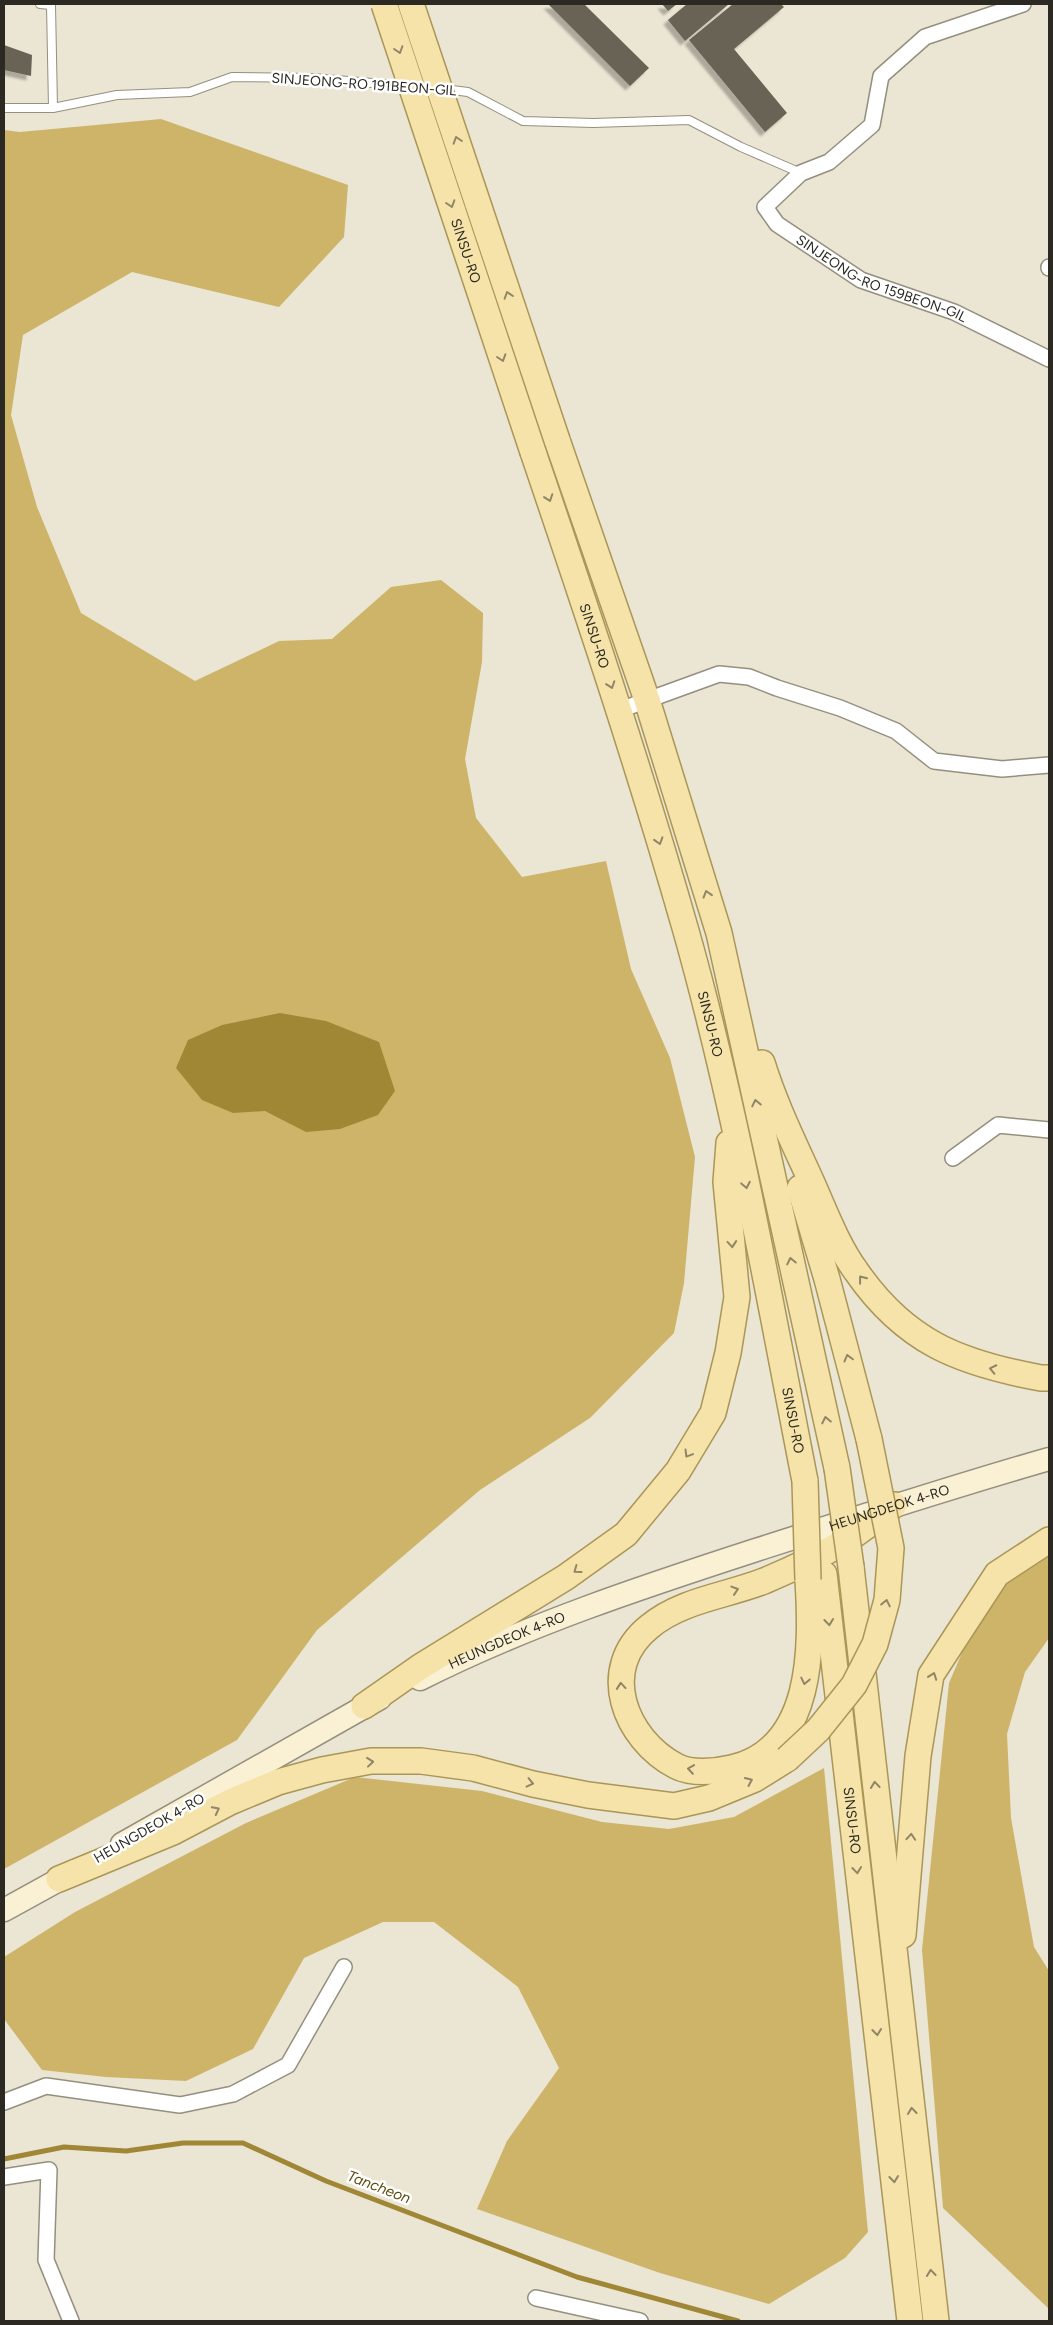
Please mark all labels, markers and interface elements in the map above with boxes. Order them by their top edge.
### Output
one-way arrow [393,45,403,54]
street label: SINJEONG-RO 191BEON-GIL [271,70,458,99]
one-way arrow [452,137,462,145]
one-way arrow [445,199,455,208]
street label: SINSU-RO [447,216,484,286]
street label: SINJEONG-RO 159BEON-GIL [793,231,970,326]
one-way arrow [504,291,514,299]
one-way arrow [496,354,506,362]
one-way arrow [543,493,553,502]
street label: SINSU-RO [576,602,613,671]
one-way arrow [606,681,616,689]
one-way arrow [653,836,663,844]
one-way arrow [702,890,712,898]
street label: SINSU-RO [694,989,726,1059]
one-way arrow [751,1098,762,1107]
one-way arrow [740,1180,751,1189]
one-way arrow [726,1240,737,1248]
one-way arrow [786,1257,797,1266]
one-way arrow [859,1276,867,1285]
one-way arrow [843,1353,854,1362]
one-way arrow [989,1364,997,1375]
street label: SINSU-RO [778,1386,807,1455]
one-way arrow [821,1416,832,1425]
one-way arrow [685,1449,694,1458]
street label: HEUNGDEOK 4-RO [827,1481,952,1535]
one-way arrow [573,1564,582,1573]
one-way arrow [731,1586,739,1596]
one-way arrow [880,1598,890,1607]
street label: HEUNGDEOK 4-RO [446,1608,568,1673]
one-way arrow [823,1618,834,1626]
one-way arrow [927,1673,937,1681]
one-way arrow [800,1676,811,1685]
one-way arrow [616,1681,627,1689]
one-way arrow [366,1757,374,1768]
one-way arrow [687,1765,696,1775]
one-way arrow [744,1776,753,1787]
one-way arrow [525,1777,534,1788]
one-way arrow [870,1781,881,1789]
street label: SINSU-RO [840,1786,864,1855]
street label: HEUNGDEOK 4-RO [91,1790,208,1867]
one-way arrow [210,1806,219,1816]
one-way arrow [906,1833,917,1841]
one-way arrow [852,1867,863,1875]
one-way arrow [871,2028,882,2036]
one-way arrow [907,2107,918,2115]
water label: Tancheon [345,2167,413,2207]
one-way arrow [888,2176,899,2184]
one-way arrow [926,2269,937,2277]

